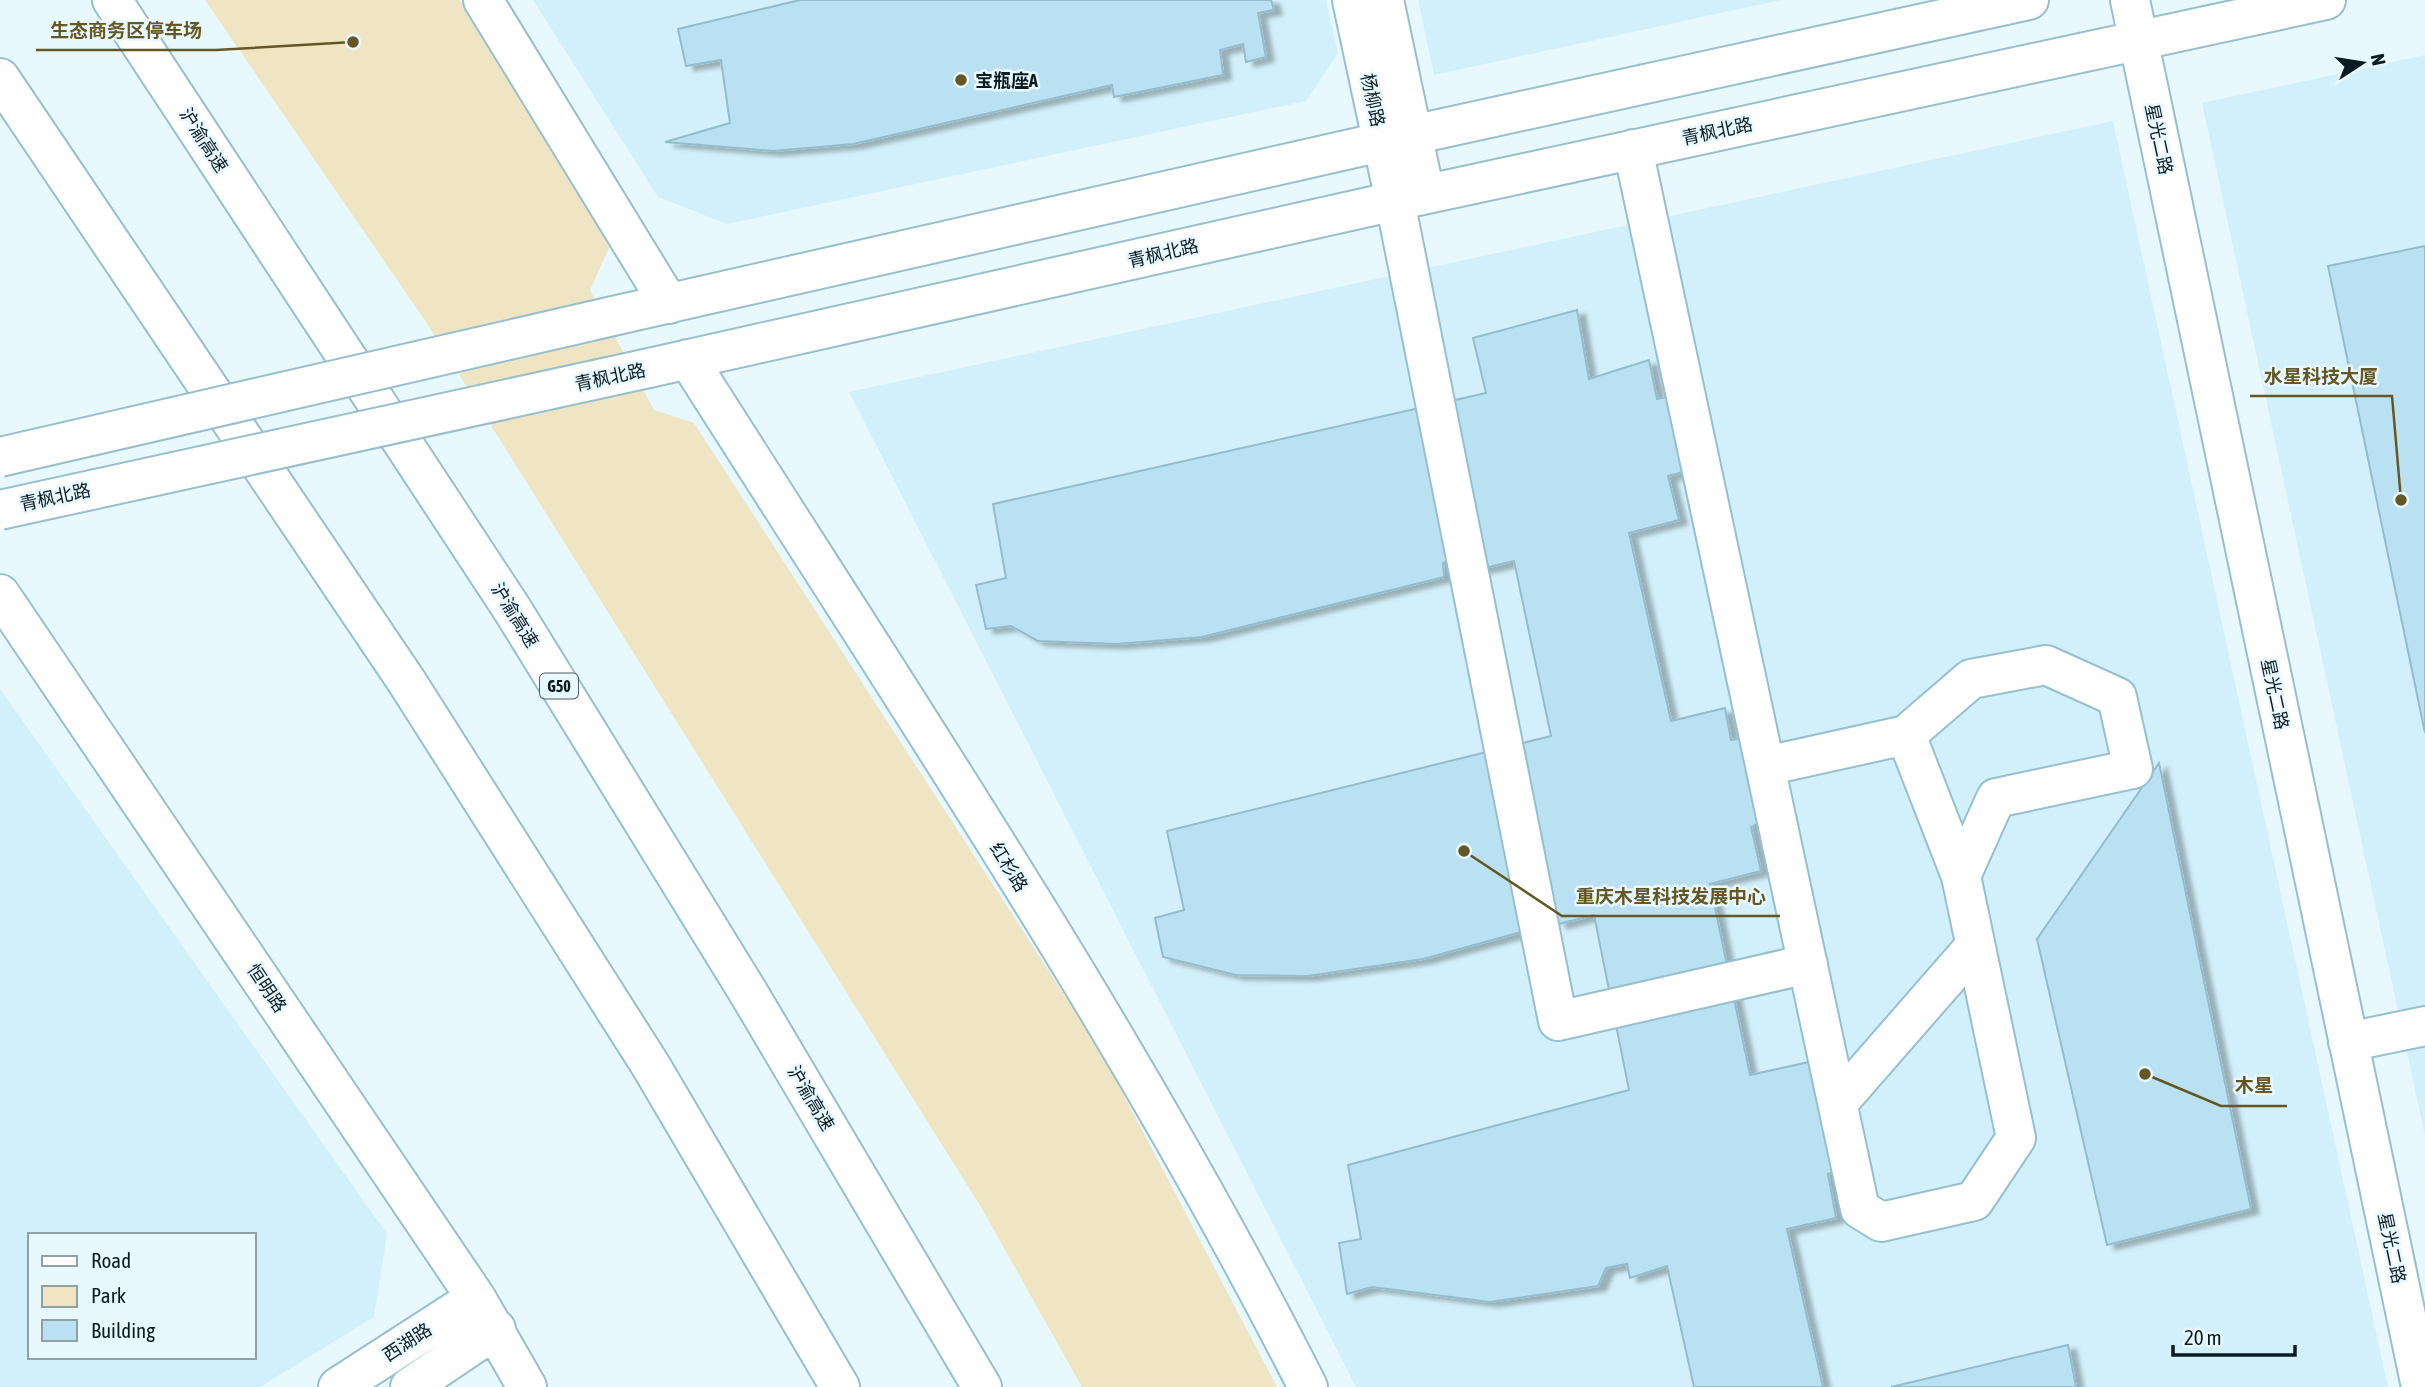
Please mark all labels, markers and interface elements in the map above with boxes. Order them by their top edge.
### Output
callout: 生态商务区停车场 [36,10,216,50]
text: 生态商务区停车场 [50,19,202,41]
north arrow [2327,28,2397,98]
text: N [2367,52,2391,67]
place label: 宝瓶座A [975,70,1038,91]
street label: 杨柳路 [1357,71,1389,129]
marker: 宝瓶座A [953,72,969,88]
street label: 星光二路 [2141,102,2177,176]
street label: 沪渝高速 [176,104,232,176]
street label: 青枫北路 [1680,113,1754,149]
street label: 青枫北路 [1126,235,1200,271]
callout: 水星科技大厦 [2250,356,2392,396]
street label: 青枫北路 [573,359,647,395]
text: 水星科技大厦 [2264,365,2378,387]
street label: 青枫北路 [18,479,92,515]
street label: 沪渝高速 [487,579,543,651]
street label: 星光二路 [2257,657,2293,731]
road number: G50 [540,674,578,698]
street label: 红杉路 [986,839,1032,895]
callout: 重庆木星科技发展中心 [1562,876,1780,916]
text: 重庆木星科技发展中心 [1576,885,1766,907]
street label: 恒明路 [243,960,291,1016]
street label: 沪渝高速 [783,1062,839,1134]
callout: 木星 [2221,1066,2287,1106]
text: 木星 [2235,1074,2273,1096]
street label: 星光二路 [2374,1211,2410,1285]
legend [28,1233,256,1359]
text: Road [91,1248,131,1272]
text: Park [91,1283,126,1307]
scale bar [2173,1314,2296,1358]
text: Building [91,1318,155,1342]
street label: 西湖路 [379,1318,435,1366]
text: 20 m [2184,1325,2222,1349]

